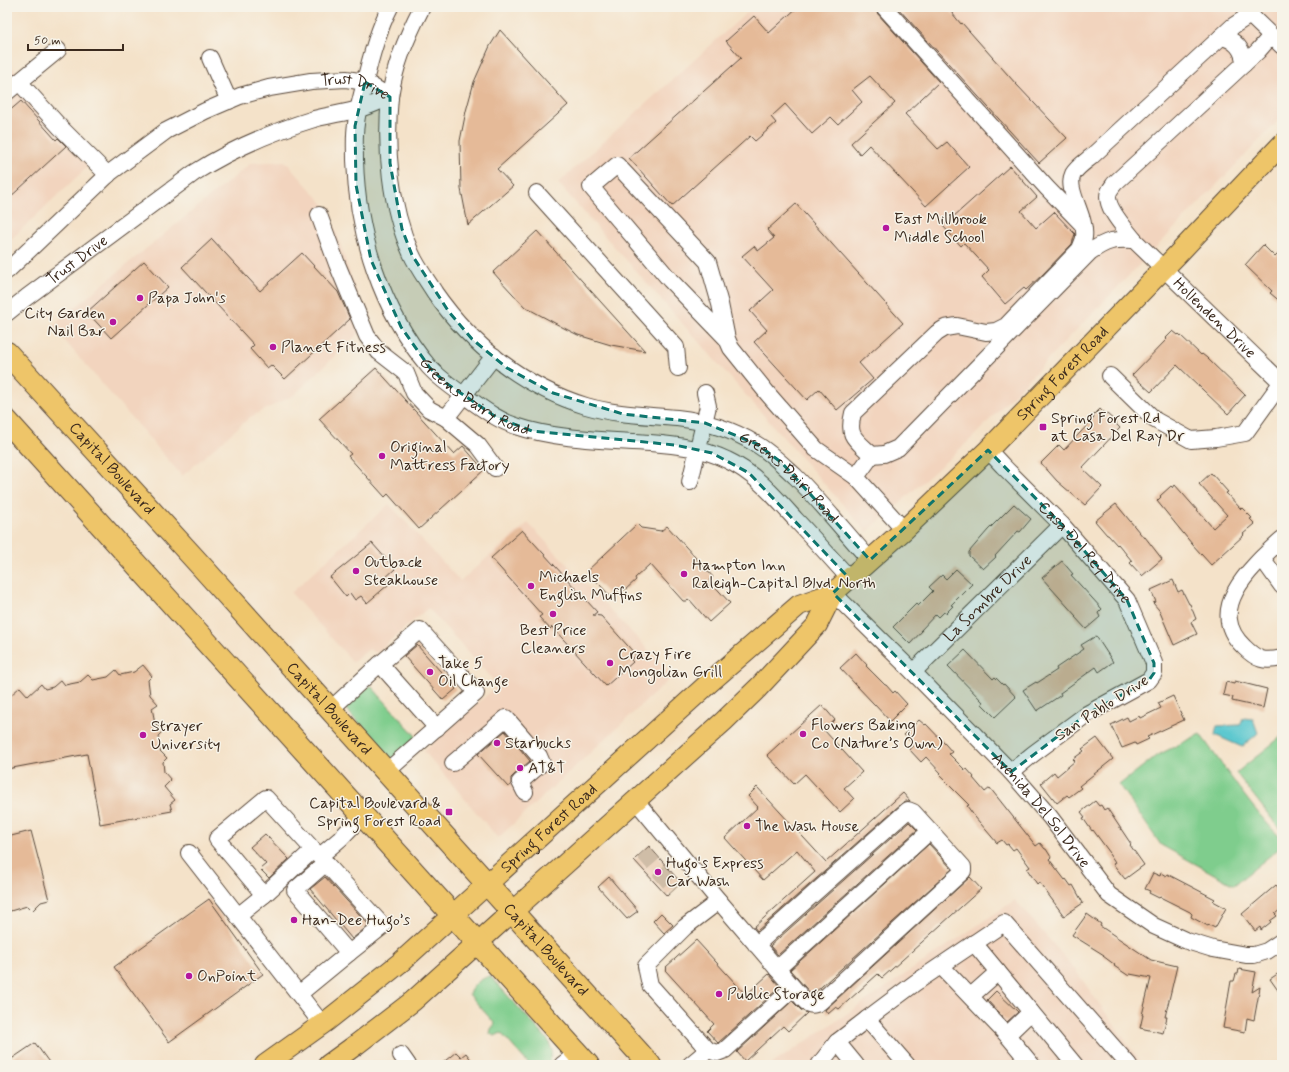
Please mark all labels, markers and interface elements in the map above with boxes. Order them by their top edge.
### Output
scale bar [28,26,123,52]
text: 50 m [34,33,61,49]
street label: Trust Drive [320,68,393,105]
place label: East Millbrook Middle School [894,209,987,248]
marker: East Millbrook Middle School [881,223,891,233]
street label: Trust Drive [42,230,112,290]
street label: Hollenden Drive [1168,273,1261,363]
place label: Papa John's [148,288,226,309]
marker: Papa John's [135,293,145,303]
place label: City Garden Nail Bar [24,303,105,342]
marker: City Garden Nail Bar [108,317,118,327]
street label: Spring Forest Road [1012,322,1113,425]
place label: Planet Fitness [281,337,386,358]
marker: Planet Fitness [268,342,278,352]
street label: Greens Dairy Road [415,353,532,440]
place label: Spring Forest Rd at Casa Del Ray Dr [1051,408,1185,447]
street label: Capital Boulevard [64,417,160,519]
marker: Spring Forest Rd at Casa Del Ray Dr [1038,422,1048,432]
street label: Greens Dairy Road [735,426,844,528]
place label: Original Mattress Factory [390,437,510,476]
marker: Original Mattress Factory [377,451,387,461]
street label: Casa Del Rey Drive [1034,497,1136,608]
street label: La Sombre Drive [939,550,1037,647]
place label: Outback Steakhouse [364,552,438,591]
place label: Hampton Inn Raleigh-Capital Blvd. North [692,555,876,594]
marker: Outback Steakhouse [351,566,361,576]
place label: Michaels English Muffins [539,567,642,607]
marker: Hampton Inn Raleigh-Capital Blvd. North [679,569,689,579]
marker: Michaels English Muffins [526,581,536,591]
marker: Best Price Cleaners [548,609,558,619]
place label: Best Price Cleaners [520,620,586,659]
place label: Crazy Fire Mongolian Grill [618,644,722,684]
place label: Take 5 Oil Change [438,653,508,693]
street label: Capital Boulevard [282,657,377,760]
marker: Crazy Fire Mongolian Grill [605,658,615,668]
marker: Take 5 Oil Change [425,667,435,677]
street label: San Pablo Drive [1051,670,1153,746]
place label: Flowers Baking Co (Nature’s Own) [811,715,943,754]
place label: Strayer University [151,716,221,755]
marker: Flowers Baking Co (Nature’s Own) [798,729,808,739]
marker: Strayer University [138,730,148,740]
place label: Starbucks [505,733,571,754]
marker: Starbucks [492,738,502,748]
street label: Avenida Del Sol Drive [987,748,1095,872]
place label: AT&T [528,758,566,779]
marker: AT&T [515,763,525,773]
street label: Spring Forest Road [496,779,602,878]
place label: Capital Boulevard & Spring Forest Road [309,793,441,833]
marker: Capital Boulevard & Spring Forest Road [444,807,454,817]
place label: The Wash House [755,816,859,837]
marker: The Wash House [742,821,752,831]
place label: Hugo's Express Car Wash [666,853,764,892]
marker: Hugo's Express Car Wash [653,867,663,877]
street label: Capital Boulevard [499,898,594,1001]
place label: Han-Dee Hugo’s [302,910,410,932]
marker: Han-Dee Hugo’s [289,915,299,925]
place label: OnPoint [197,966,257,987]
marker: OnPoint [184,971,194,981]
place label: Public Storage [727,984,825,1006]
marker: Public Storage [714,989,724,999]

